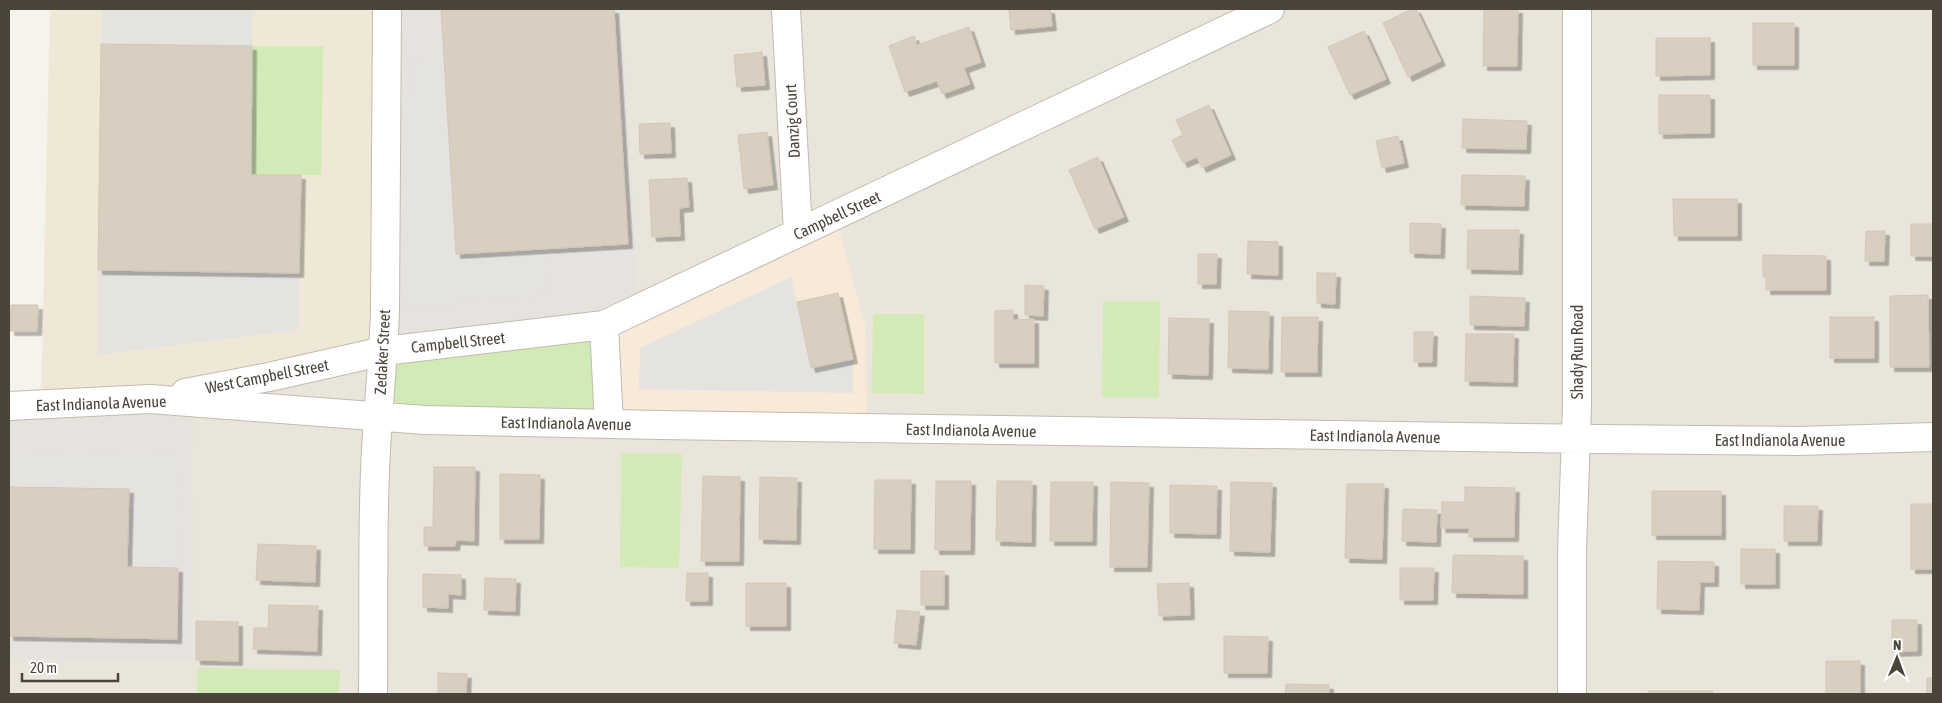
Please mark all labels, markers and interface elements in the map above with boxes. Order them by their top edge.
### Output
street label: Danzig Court [781,83,804,159]
street label: Campbell Street [790,187,884,244]
street label: Shady Run Road [1568,305,1587,399]
street label: Zedaker Street [371,308,393,395]
street label: Campbell Street [410,328,506,357]
street label: West Campbell Street [204,355,331,398]
street label: East Indianola Avenue [35,392,167,414]
street label: East Indianola Avenue [501,413,631,433]
street label: East Indianola Avenue [906,420,1036,440]
street label: East Indianola Avenue [1310,426,1440,446]
street label: East Indianola Avenue [1715,431,1845,449]
north arrow [1872,633,1922,683]
text: N [1893,637,1901,653]
scale bar [22,650,119,682]
text: 20 m [30,659,57,676]

